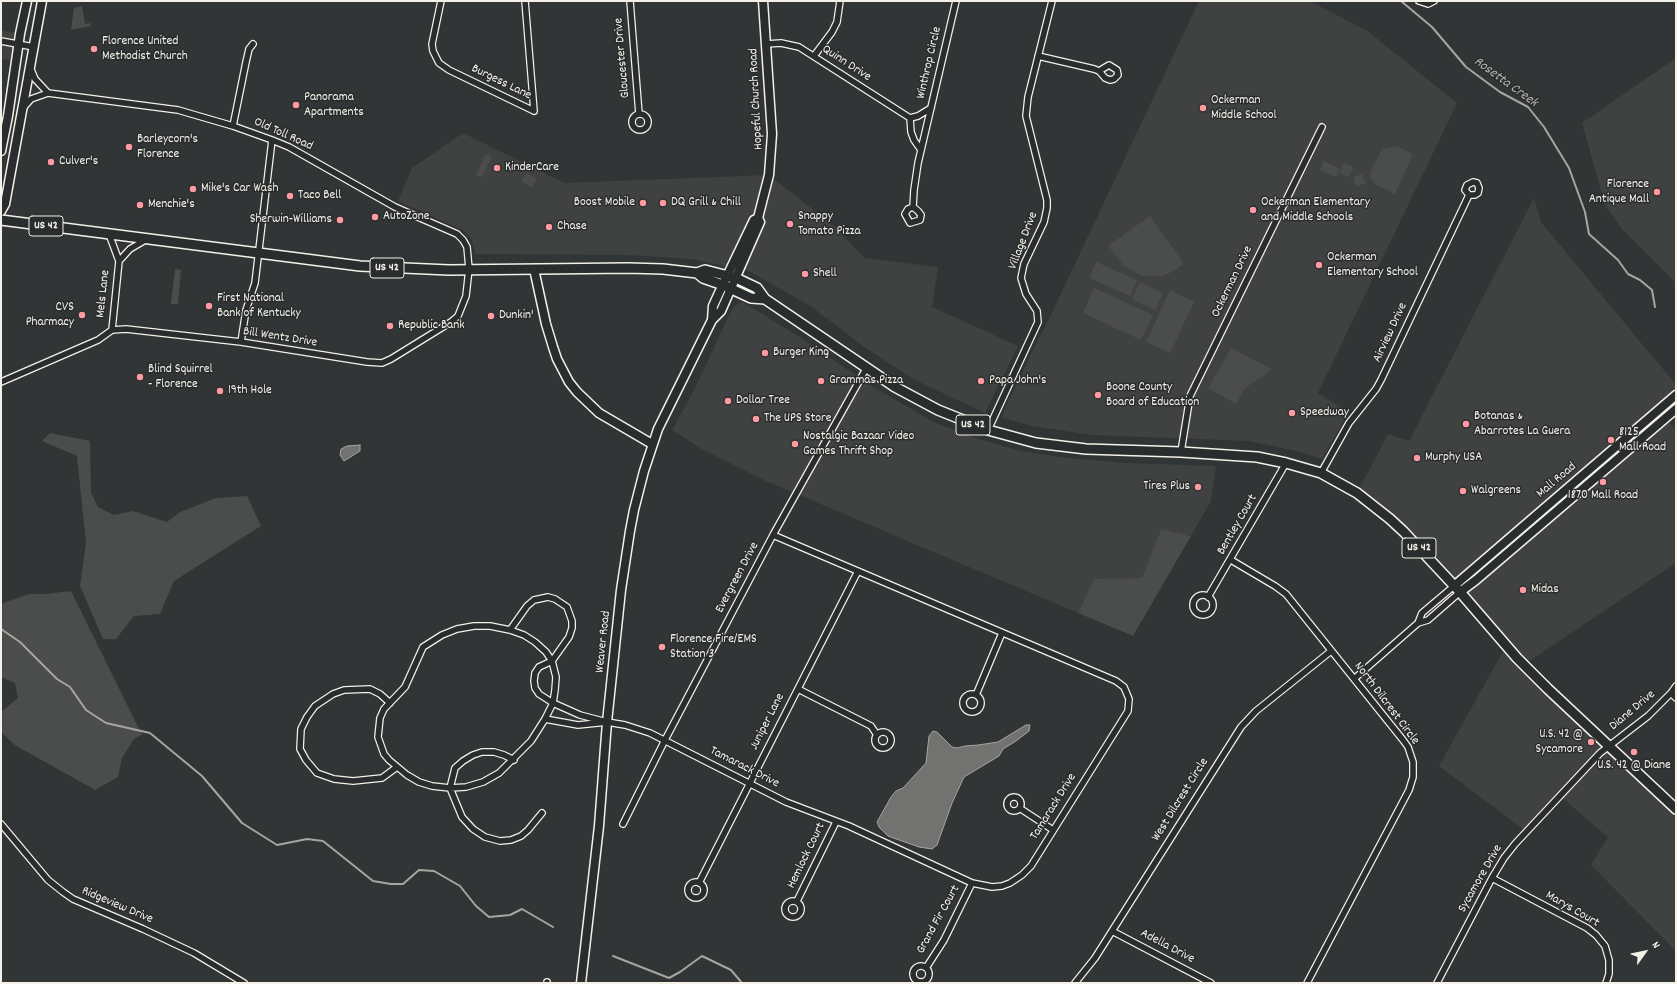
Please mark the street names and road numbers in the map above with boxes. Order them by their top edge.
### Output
street label: Gloucester Drive [612,17,634,99]
street label: Winthrop Circle [914,25,946,101]
street label: Quinn Drive [818,42,874,86]
street label: Hopeful Church Road [747,48,767,150]
street label: Burgess Lane [468,62,534,104]
street label: Old Toll Road [251,115,315,155]
street label: Village Drive [1006,210,1042,272]
road number: US 42 [29,216,63,236]
street label: Ockerman Drive [1209,244,1257,320]
road number: US 42 [370,258,404,278]
street label: Mels Lane [94,269,114,319]
street label: Airview Drive [1370,301,1412,365]
street label: Bill Wentz Drive [242,324,318,352]
road number: US 42 [956,415,990,435]
street label: Mall Road [1534,460,1580,502]
street label: Bentley Court [1214,492,1262,558]
road number: US 42 [1402,538,1436,558]
street label: Evergreen Drive [713,540,763,616]
street label: Weaver Road [593,610,615,674]
street label: North Dilcrest Circle [1350,660,1422,748]
street label: Diane Drive [1607,687,1659,735]
street label: Juniper Lane [747,691,789,753]
street label: Tamarack Drive [707,744,781,792]
street label: West Dilcrest Circle [1149,755,1213,845]
street label: Tamarack Drive [1027,771,1081,843]
street label: Hemlock Court [784,821,830,891]
street label: Sycamore Drive [1455,842,1507,916]
street label: Grand Fir Court [914,883,964,957]
street label: Ridgeview Drive [79,884,155,928]
street label: Marys Court [1542,888,1602,932]
street label: Adella Drive [1137,926,1197,968]

